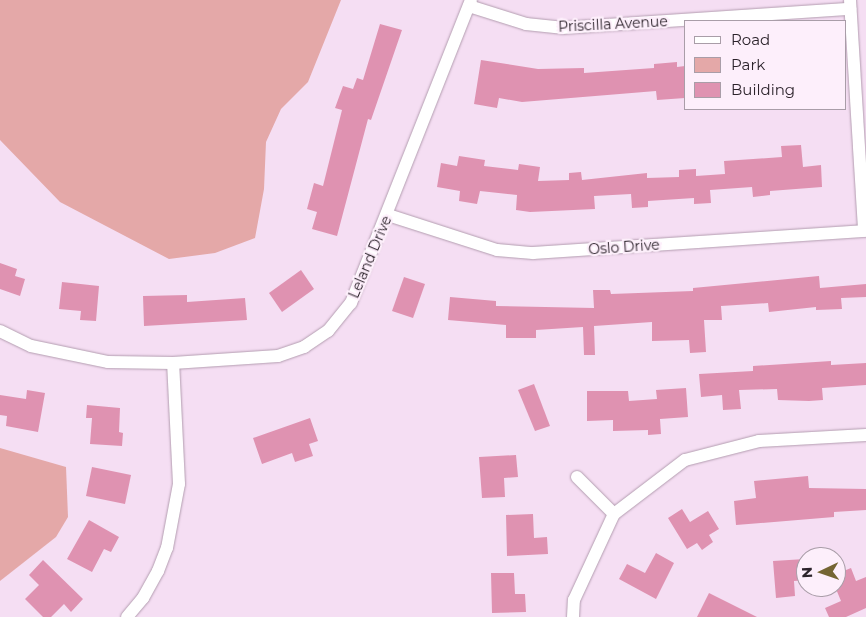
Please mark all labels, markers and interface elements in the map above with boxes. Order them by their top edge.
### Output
street label: Priscilla Avenue [558,13,668,35]
legend [684,20,846,110]
text: Road [731,30,770,49]
text: Park [731,55,765,74]
text: Building [731,80,795,99]
street label: Leland Drive [345,213,395,301]
street label: Oslo Drive [588,236,660,258]
north arrow [796,547,846,597]
text: N [798,567,816,579]

